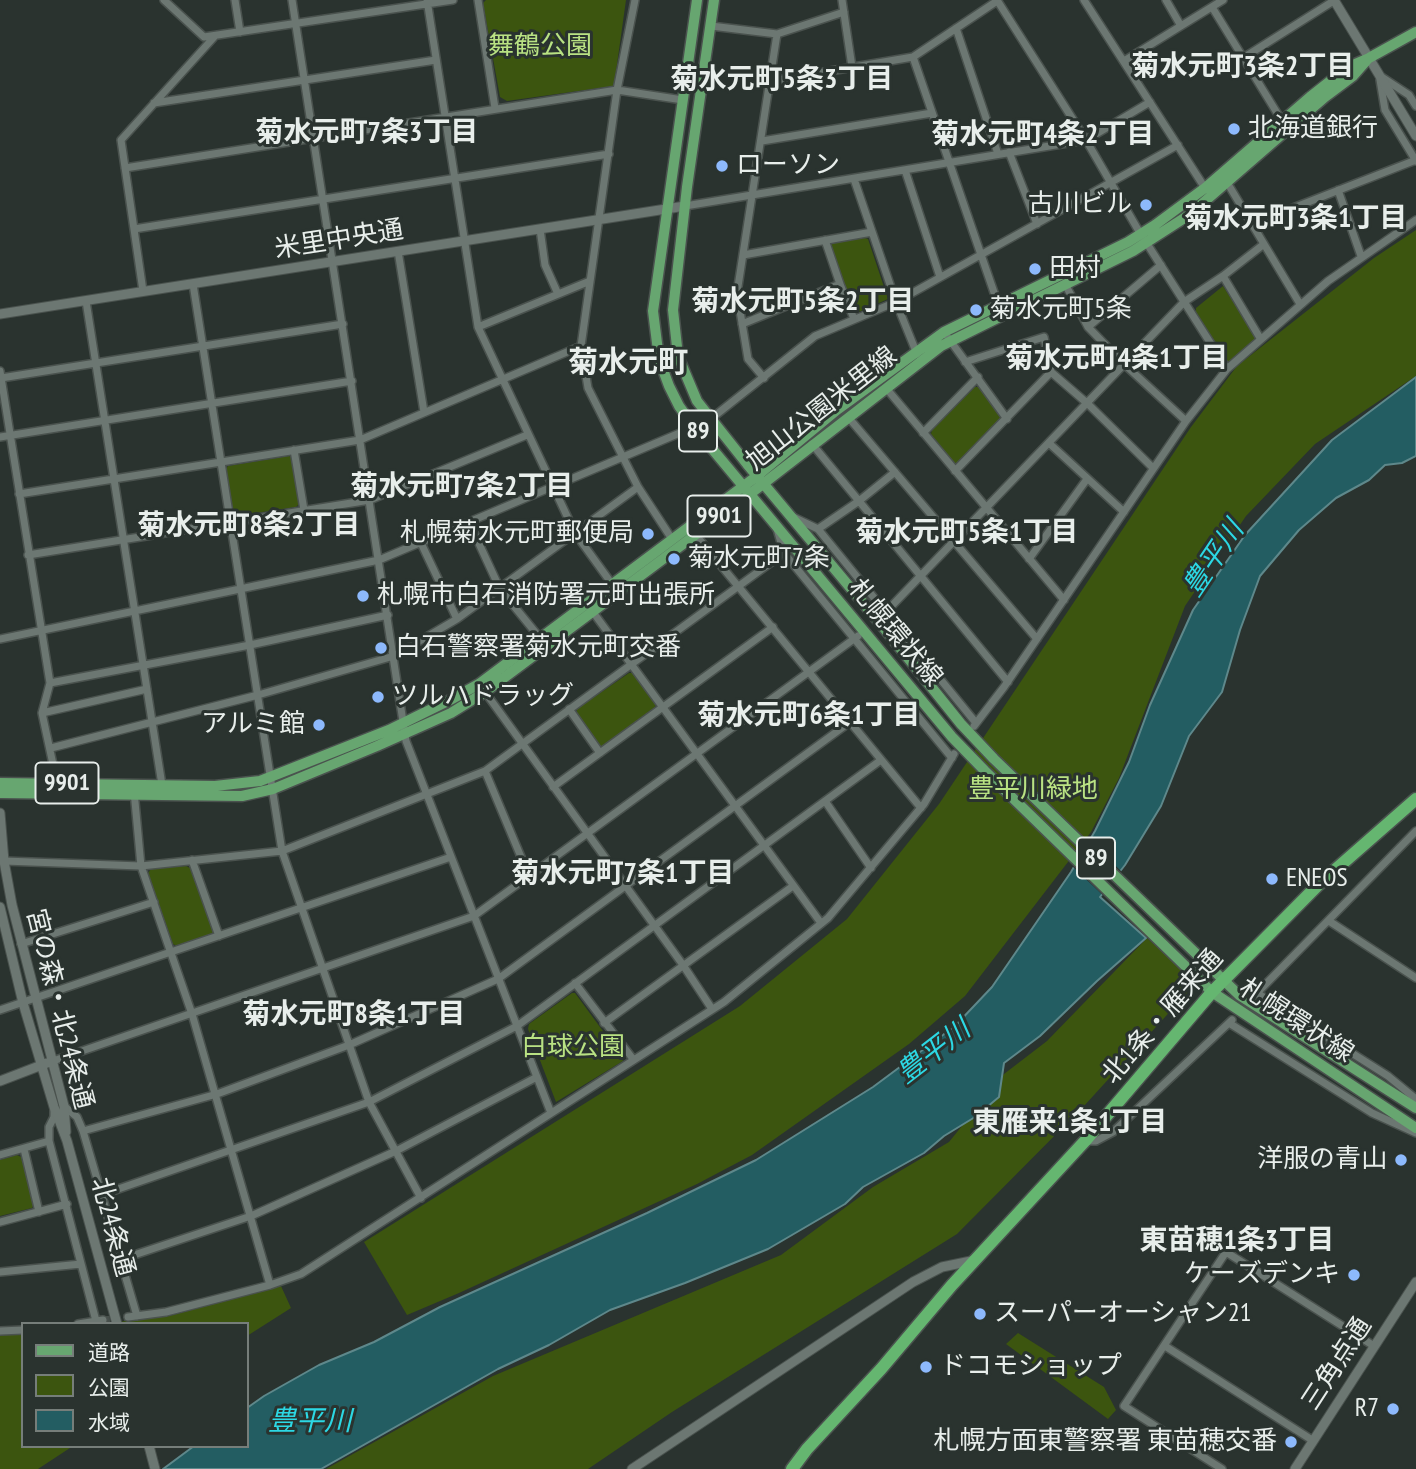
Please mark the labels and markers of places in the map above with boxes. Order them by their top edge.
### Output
place label: 北海道銀行 [1248,113,1378,145]
marker: 北海道銀行 [1226,121,1242,137]
place label: ローソン [736,150,840,182]
marker: ローソン [714,158,730,174]
place label: 古川ビル [1028,189,1132,221]
marker: 古川ビル [1138,197,1154,213]
place label: 田村 [1049,253,1101,285]
marker: 田村 [1027,261,1043,277]
place label: 菊水元町5条 [990,294,1132,326]
marker: 菊水元町5条 [968,302,984,318]
place label: 札幌菊水元町郵便局 [400,518,634,550]
marker: 札幌菊水元町郵便局 [640,526,656,542]
place label: 菊水元町7条 [688,543,830,575]
marker: 菊水元町7条 [666,551,682,567]
place label: 札幌市白石消防署元町出張所 [377,580,715,612]
marker: 札幌市白石消防署元町出張所 [355,588,371,604]
place label: 白石警察署菊水元町交番 [395,632,681,664]
marker: 白石警察署菊水元町交番 [373,640,389,656]
place label: ツルハドラッグ [392,681,574,713]
marker: ツルハドラッグ [370,689,386,705]
place label: アルミ館 [201,709,305,741]
marker: アルミ館 [311,717,327,733]
place label: ENEOS [1286,863,1348,895]
marker: ENEOS [1264,871,1280,887]
place label: 洋服の青山 [1257,1144,1387,1176]
marker: 洋服の青山 [1393,1152,1409,1168]
place label: ケーズデンキ [1184,1259,1340,1291]
marker: ケーズデンキ [1346,1267,1362,1283]
place label: スーパーオーシャン21 [994,1298,1251,1330]
marker: スーパーオーシャン21 [972,1306,988,1322]
place label: ドコモショップ [940,1351,1122,1383]
marker: ドコモショップ [918,1359,934,1375]
place label: R7 [1355,1393,1379,1425]
marker: R7 [1385,1401,1401,1417]
place label: 札幌方面東警察署 東苗穂交番 [933,1426,1277,1458]
marker: 札幌方面東警察署 東苗穂交番 [1283,1434,1299,1450]

